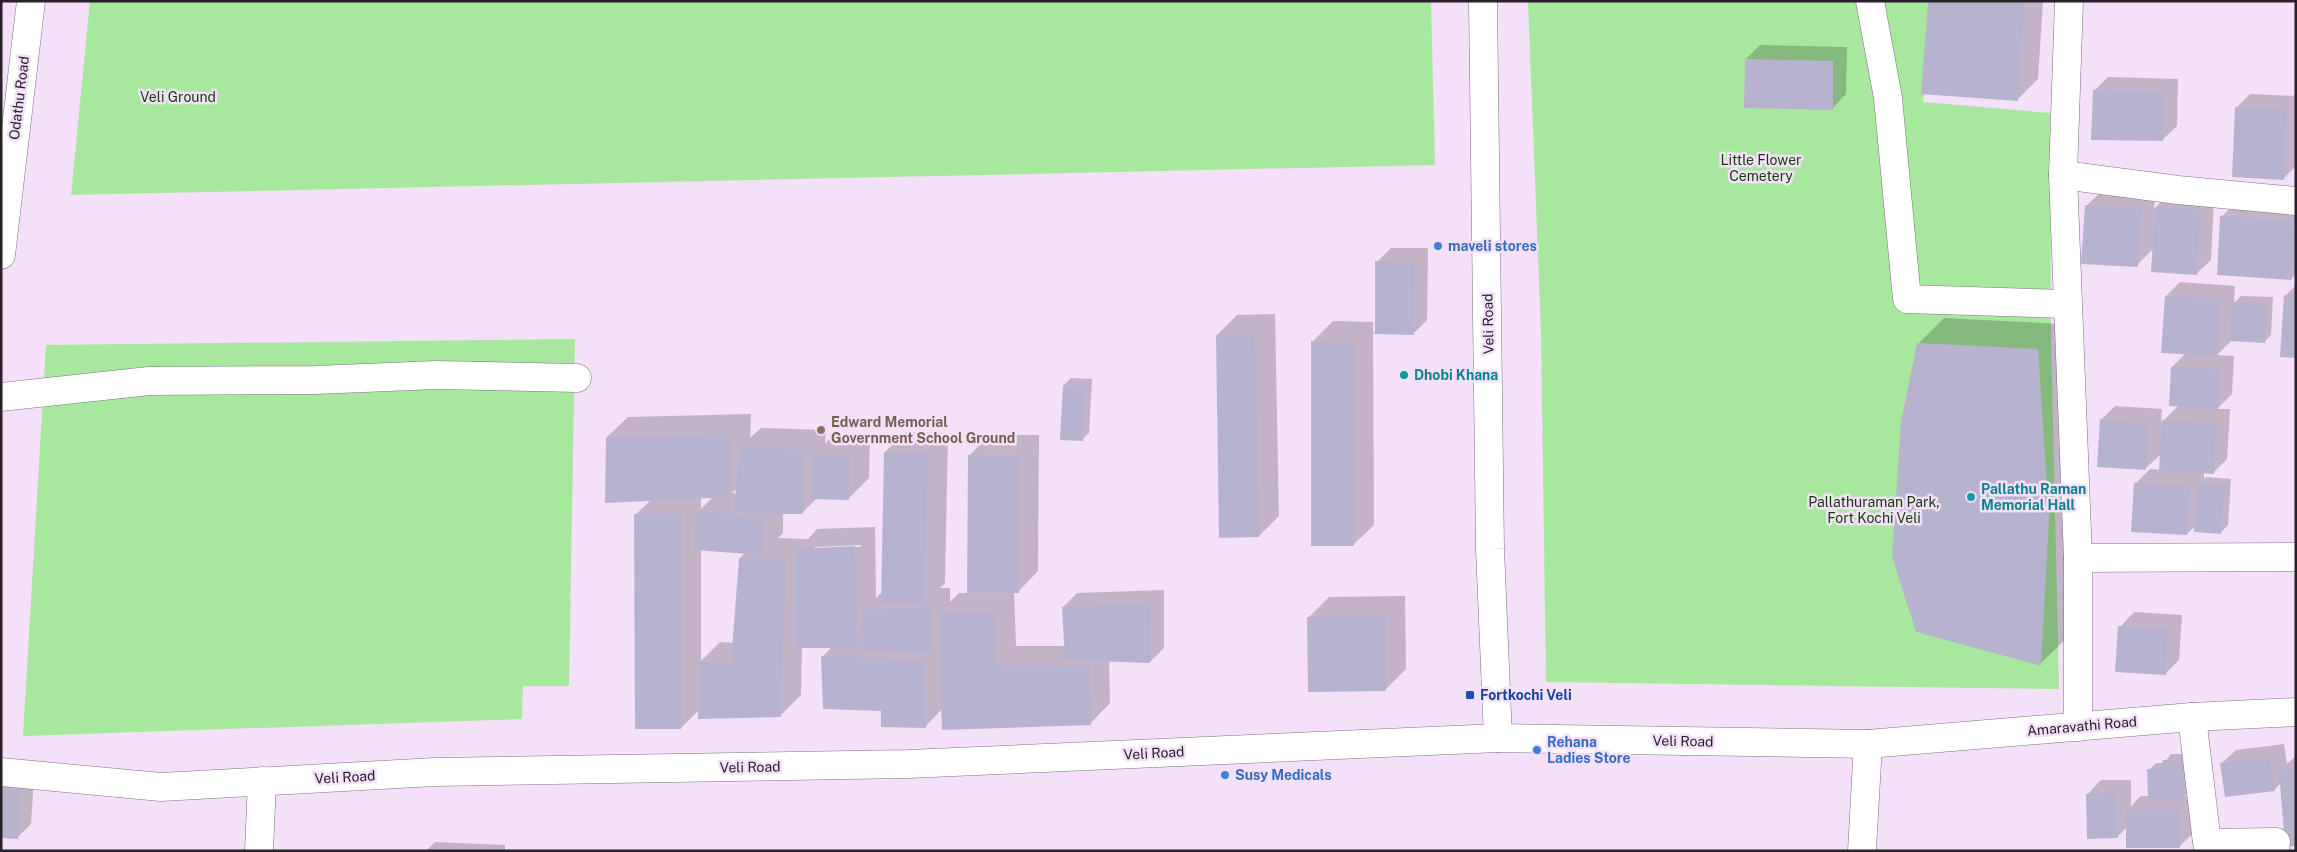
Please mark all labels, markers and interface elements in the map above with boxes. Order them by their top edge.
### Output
street label: Odathu Road [6,55,32,141]
park label: Veli Ground [140,89,216,105]
park label: Little Flower Cemetery [1720,152,1802,184]
place label: maveli stores [1448,238,1537,254]
marker: maveli stores [1432,240,1444,252]
street label: Veli Road [1479,293,1497,355]
place label: Dhobi Khana [1414,367,1498,383]
marker: Dhobi Khana [1398,369,1410,381]
place label: Edward Memorial Government School Ground [831,414,1015,446]
marker: Edward Memorial Government School Ground [815,424,827,436]
place label: Pallathu Raman Memorial Hall [1981,481,2086,513]
marker: Pallathu Raman Memorial Hall [1965,491,1977,503]
park label: Pallathuraman Park, Fort Kochi Veli [1808,494,1940,526]
place label: Fortkochi Veli [1480,687,1572,703]
marker: Fortkochi Veli [1464,689,1476,701]
street label: Amaravathi Road [2026,713,2138,739]
street label: Veli Road [1652,732,1714,750]
place label: Rehana Ladies Store [1547,734,1631,766]
street label: Veli Road [1123,743,1185,763]
marker: Rehana Ladies Store [1531,744,1543,756]
street label: Veli Road [719,758,781,776]
street label: Veli Road [314,767,376,787]
place label: Susy Medicals [1235,767,1332,783]
marker: Susy Medicals [1219,769,1231,781]

